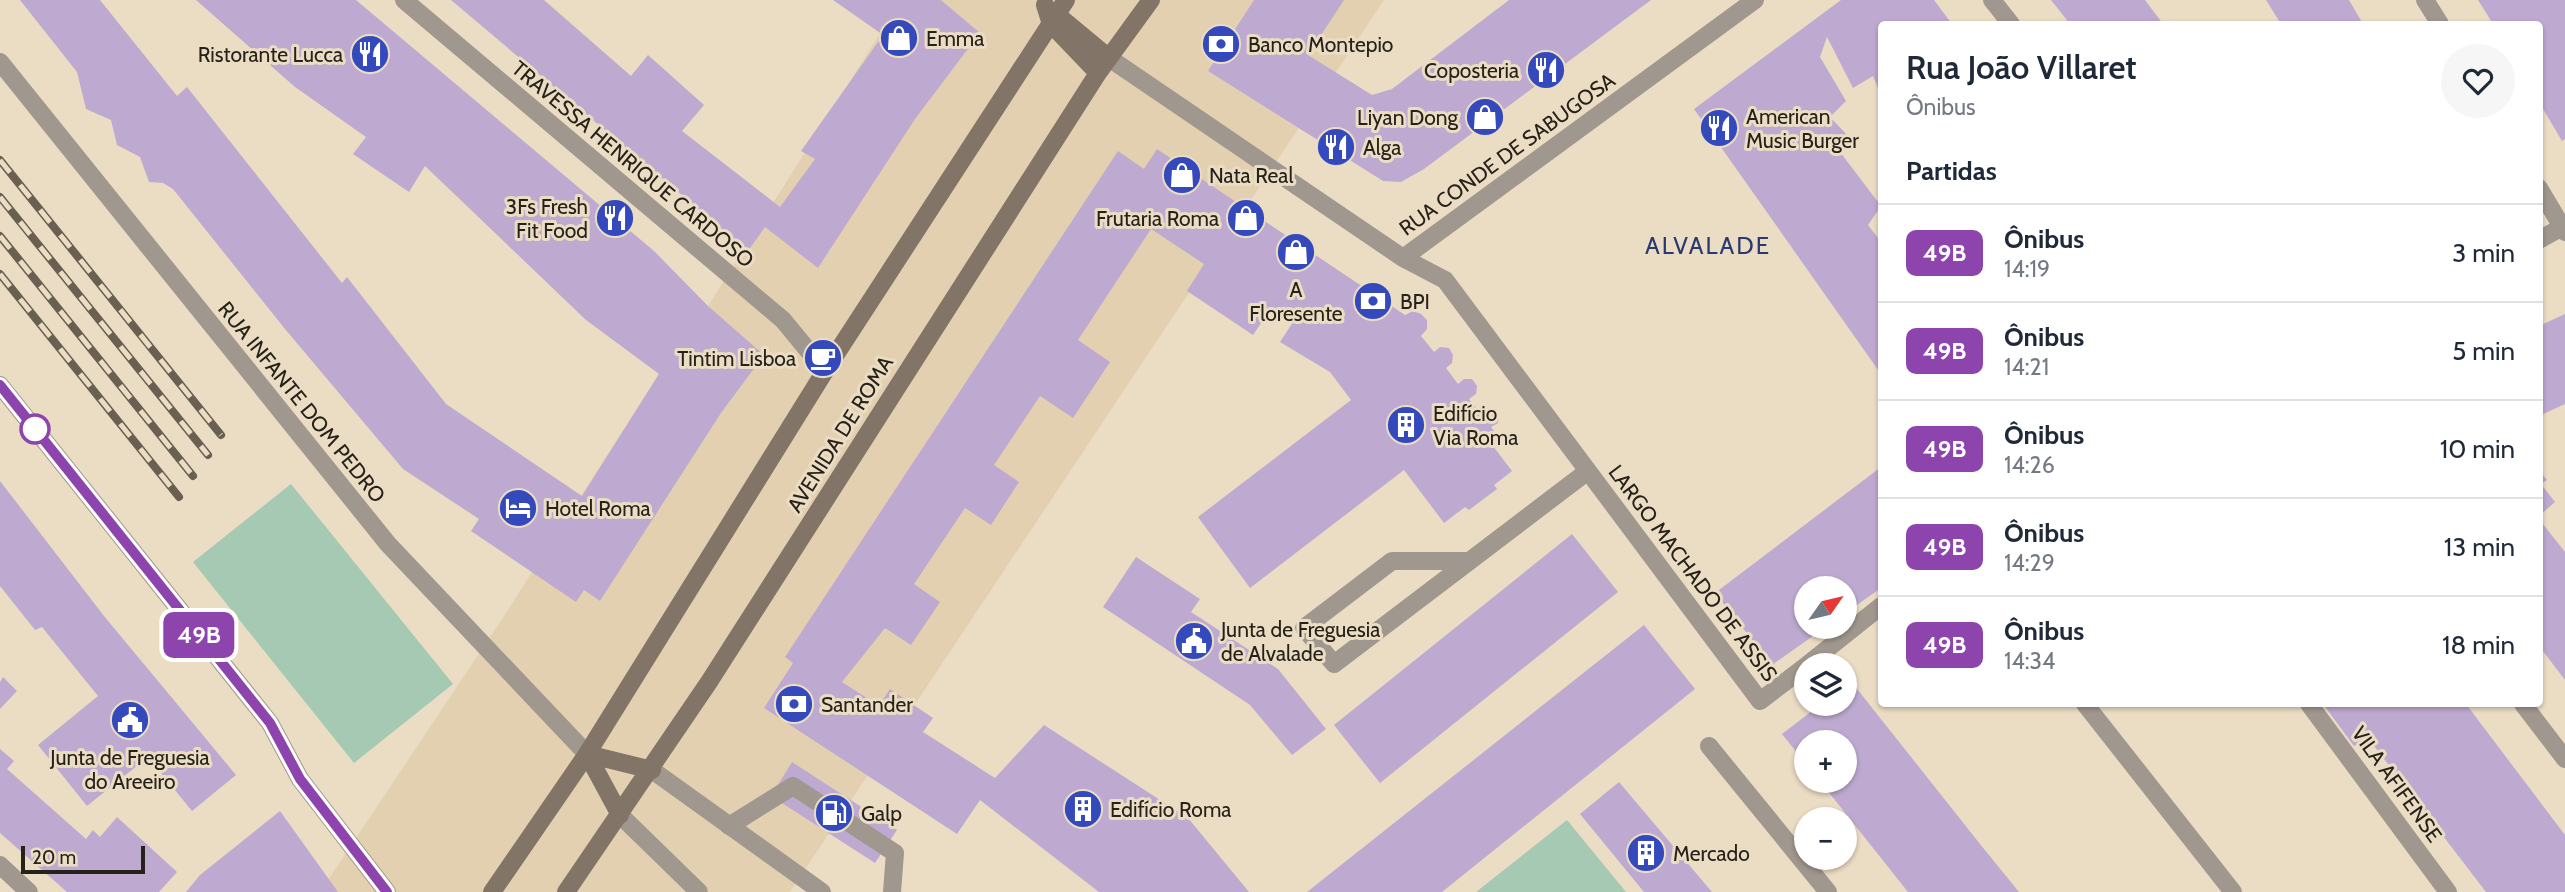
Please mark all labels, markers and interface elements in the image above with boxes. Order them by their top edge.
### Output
shop icon: Emma [878,17,920,59]
bank icon: Banco Montepio [1200,23,1242,65]
place label: Emma [926,26,984,51]
place label: Banco Montepio [1248,32,1393,57]
restaurant icon: Ristorante Lucca [349,33,391,75]
place label: Ristorante Lucca [198,42,343,67]
button: heart [2441,44,2515,118]
text: Rua João Villaret [1906,47,2137,87]
restaurant icon: Coposteria [1525,49,1567,91]
street label: TRAVESSA HENRIQUE CARDOSO [507,56,759,272]
place label: Coposteria [1424,58,1519,83]
street label: RUA CONDE DE SABUGOSA [1394,67,1620,241]
text: Ônibus [1906,93,1976,121]
shop icon: Liyan Dong [1464,96,1506,138]
place label: American Music Burger [1746,104,1859,153]
place label: Liyan Dong [1357,105,1459,130]
restaurant icon: American Music Burger [1698,107,1740,149]
restaurant icon: Alga [1315,126,1357,168]
place label: Alga [1363,135,1401,160]
shop icon: Nata Real [1161,154,1203,196]
text: Partidas [1906,155,1997,187]
place label: Nata Real [1209,163,1293,188]
place label: 3Fs Fresh Fit Food [506,194,588,243]
restaurant icon: 3Fs Fresh Fit Food [594,197,636,239]
shop icon: Frutaria Roma [1225,197,1267,239]
place label: Frutaria Roma [1096,206,1219,231]
text: Ônibus [2004,223,2084,255]
shop icon: A Floresente [1275,231,1317,273]
district label: ALVALADE [1645,231,1771,260]
text: 3 min [2452,237,2515,269]
text: 49B [1923,238,1966,267]
text: 14:19 [2004,255,2050,283]
place label: A Floresente [1249,277,1343,326]
bank icon: BPI [1352,280,1394,322]
place label: BPI [1400,289,1430,314]
street label: RUA INFANTE DOM PEDRO [213,296,391,508]
text: Ônibus [2004,321,2084,353]
text: 5 min [2452,335,2515,367]
text: 49B [1923,336,1966,365]
cafe icon: Tintim Lisboa [802,337,844,379]
place label: Tintim Lisboa [677,346,796,371]
street label: AVENIDA DE ROMA [782,351,898,517]
text: 14:21 [2004,353,2049,381]
place label: Edifício Via Roma [1433,401,1518,450]
building icon: Edifício Via Roma [1385,404,1427,446]
unlabelled marker [20,414,50,444]
text: Ônibus [2004,419,2084,451]
text: 10 min [2440,433,2515,465]
text: 49B [1923,434,1966,463]
text: 14:26 [2004,451,2055,479]
street label: LARGO MACHADO DE ASSIS [1603,460,1783,686]
hotel icon: Hotel Roma [497,487,539,529]
place label: Hotel Roma [545,496,651,521]
text: Ônibus [2004,517,2084,549]
text: 13 min [2444,531,2515,563]
text: 49B [1923,532,1966,561]
text: 14:29 [2004,549,2055,577]
north arrow [1794,576,1857,639]
map controls [1794,576,1857,870]
line badge: 49B [159,612,239,658]
text: Ônibus [2004,615,2084,647]
place label: Junta de Freguesia de Alvalade [1220,617,1380,666]
text: 49B [177,620,221,649]
public building icon: Junta de Freguesia de Alvalade [1173,620,1215,662]
text: 18 min [2442,629,2515,661]
text: 49B [1923,630,1966,659]
text: 14:34 [2004,647,2055,675]
button: layers [1794,653,1857,716]
bank icon: Santander [773,683,815,725]
place label: Santander [821,692,913,717]
public building icon: Junta de Freguesia do Areeiro [109,699,151,741]
street label: VILA AFIFENSE [2347,721,2447,847]
button: + [1794,730,1857,793]
place label: Junta de Freguesia do Areeiro [49,745,210,794]
building icon: Edifício Roma [1062,788,1104,830]
fuel station icon: Galp [813,792,855,834]
place label: Edifício Roma [1110,797,1231,822]
place label: Galp [861,801,902,826]
button: − [1794,807,1857,870]
building icon: Mercado [1625,832,1667,874]
place label: Mercado [1673,841,1750,866]
scale bar [21,843,145,875]
text: 20 m [32,846,76,869]

